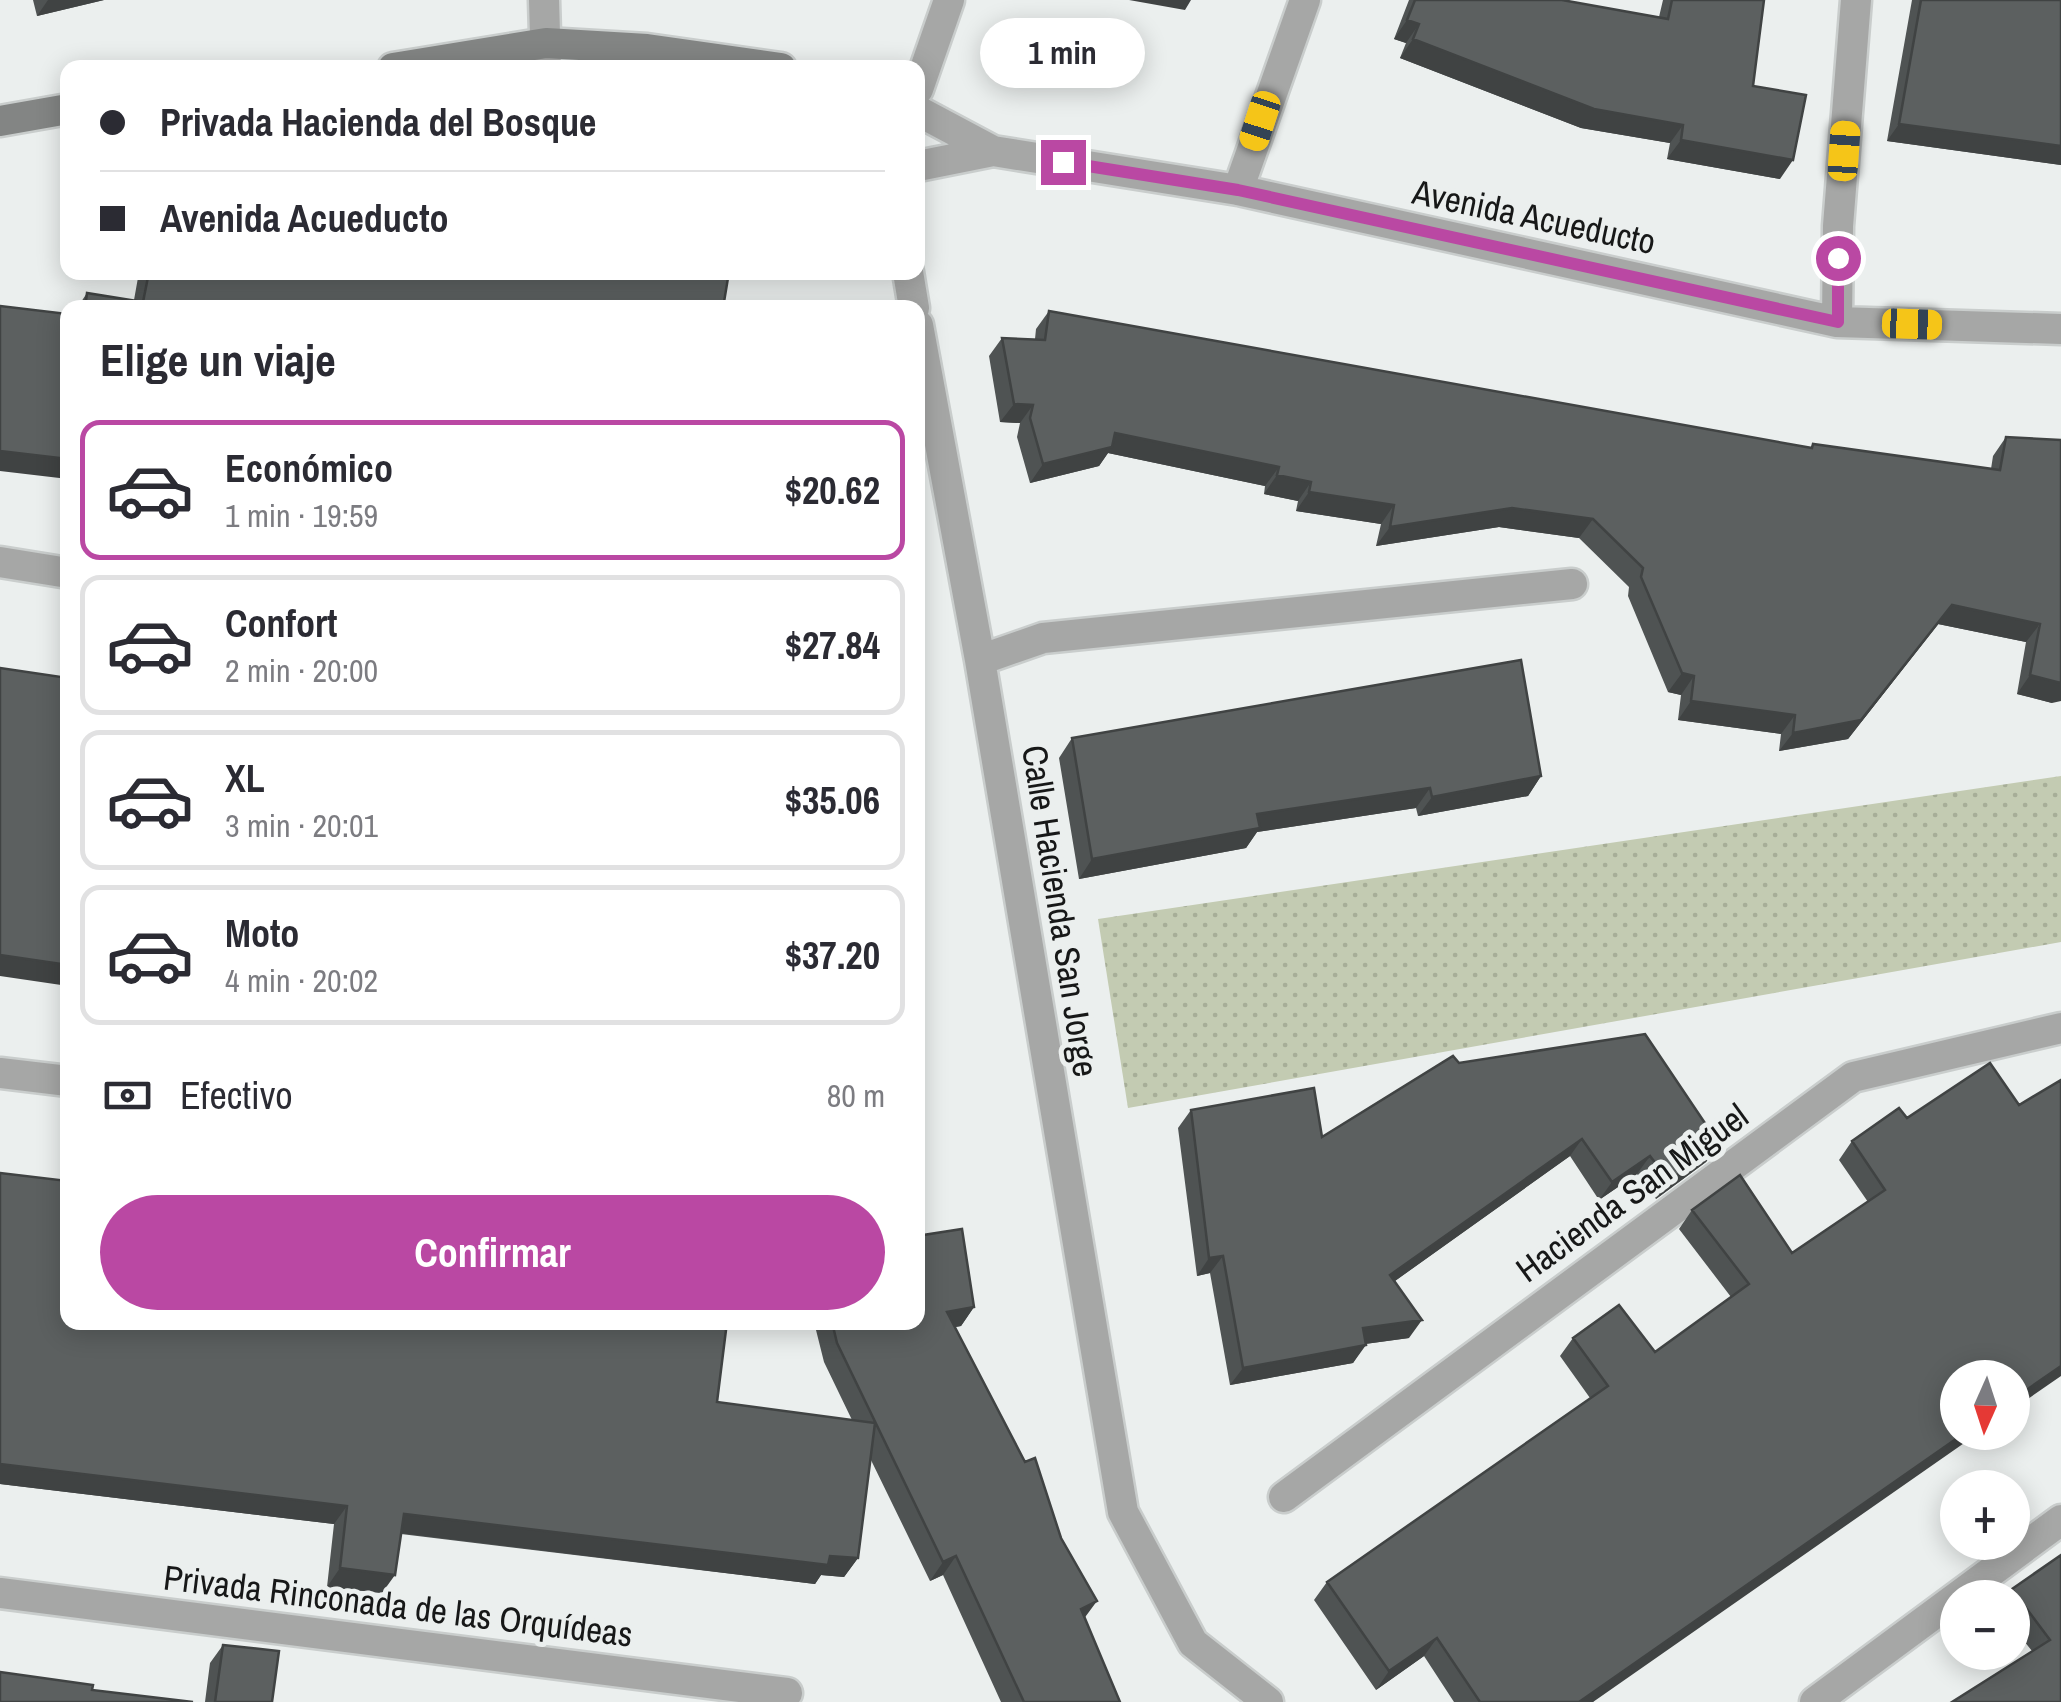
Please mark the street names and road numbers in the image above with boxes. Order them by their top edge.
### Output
street label: Avenida Acueducto [1408,168,1660,265]
street label: Calle Hacienda San Jorge [1011,742,1110,1080]
street label: Hacienda San Miguel [1506,1092,1757,1293]
street label: Privada Rinconada de las Orquídeas [161,1553,635,1658]

